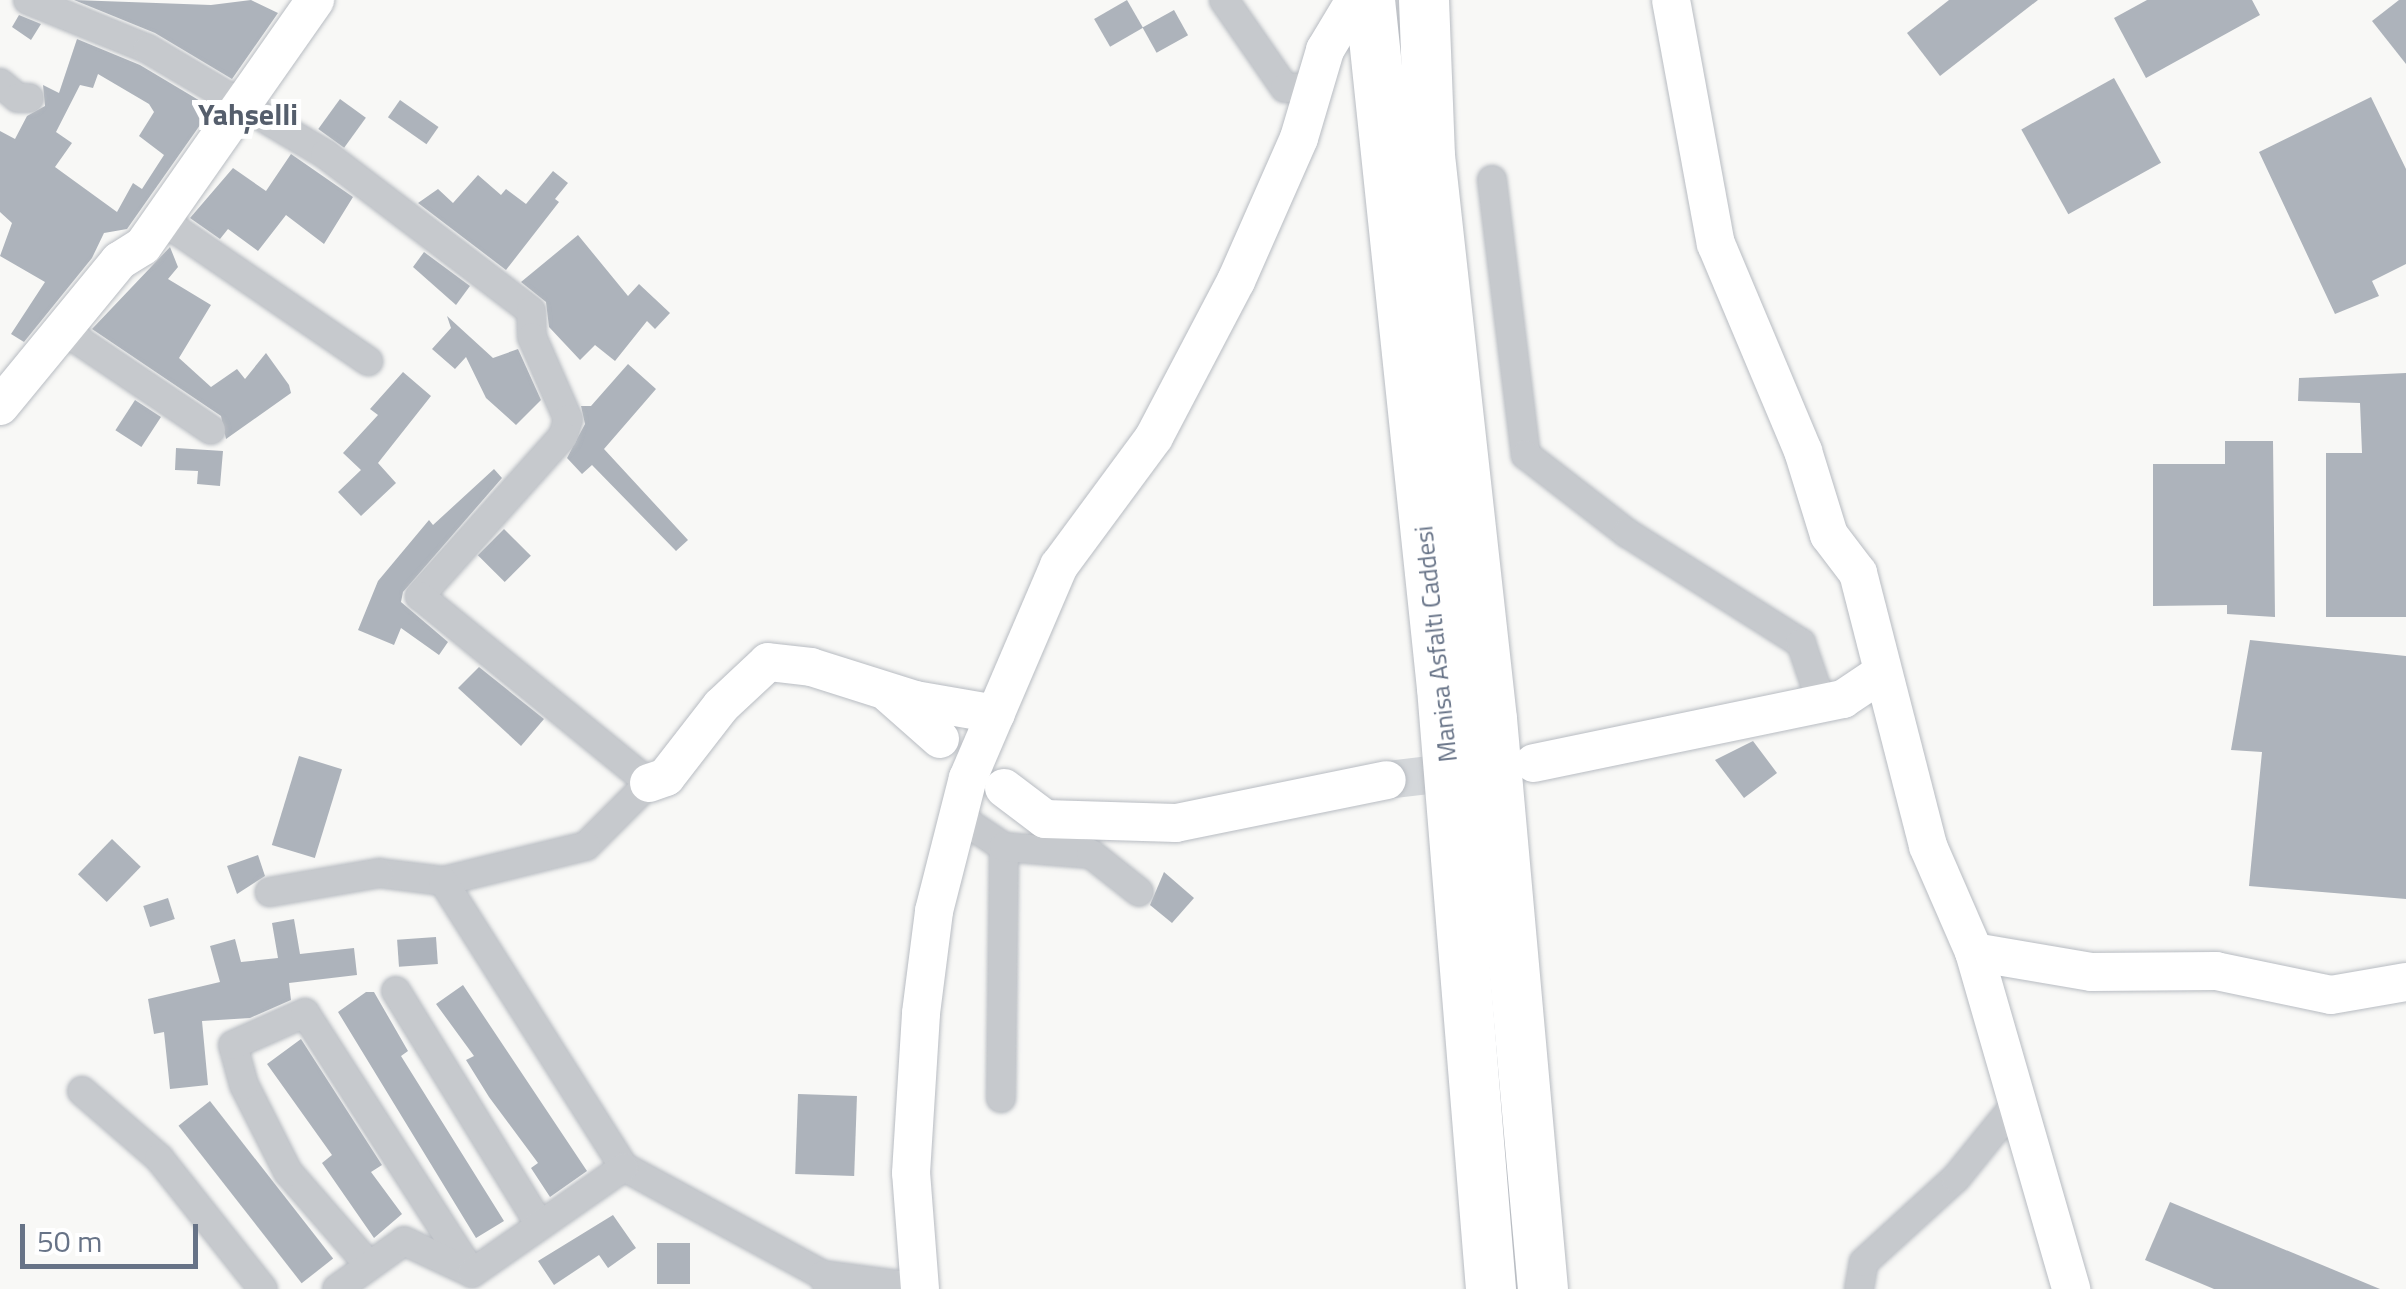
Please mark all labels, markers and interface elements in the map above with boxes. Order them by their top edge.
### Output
district label: Yahşelli [198,96,298,132]
street label: Manisa Asfaltı Caddesi [1409,524,1463,764]
scale bar [25,1204,202,1266]
text: 50 m [37,1218,102,1264]

